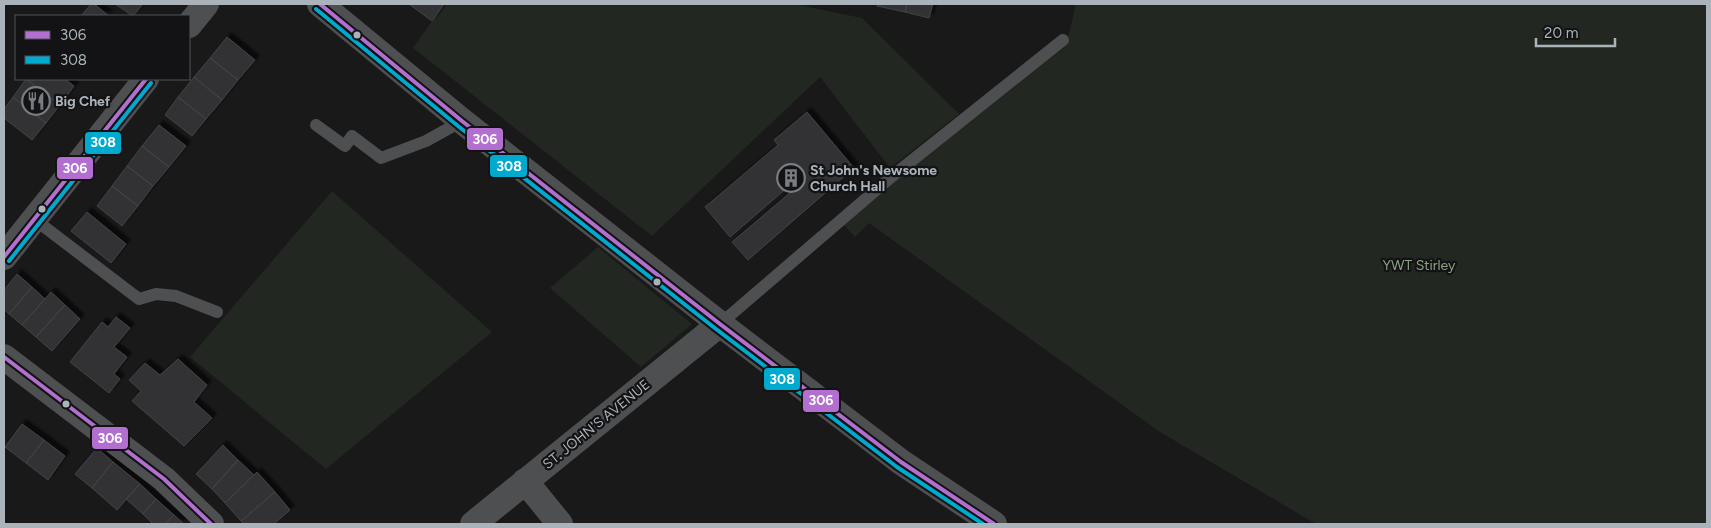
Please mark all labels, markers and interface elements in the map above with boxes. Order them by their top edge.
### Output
legend [15,15,190,80]
scale bar [1536,15,1615,47]
text: 20 m [1544,24,1578,42]
text: 306 [60,26,87,44]
unlabelled marker [352,30,362,40]
text: 308 [60,51,87,69]
restaurant icon: Big Chef [21,86,51,116]
place label: Big Chef [55,93,111,110]
line badge: 306 [466,127,504,151]
line badge: 308 [84,131,122,155]
text: 306 [473,131,497,148]
text: 308 [90,134,116,151]
line badge: 308 [489,154,528,178]
line badge: 306 [56,156,94,180]
text: 308 [496,158,522,175]
text: 306 [63,160,87,177]
place label: St John's Newsome Church Hall [810,162,937,195]
building icon: St John's Newsome Church Hall [776,163,806,193]
unlabelled marker [37,204,47,214]
park label: YWT Stirley [1383,257,1456,274]
unlabelled marker [652,277,662,287]
line badge: 308 [763,367,801,391]
text: 308 [769,371,795,388]
street label: ST. JOHN'S AVENUE [539,376,653,473]
line badge: 306 [802,389,840,413]
text: 306 [809,392,833,409]
unlabelled marker [61,399,71,409]
line badge: 306 [91,426,129,450]
text: 306 [98,430,122,447]

